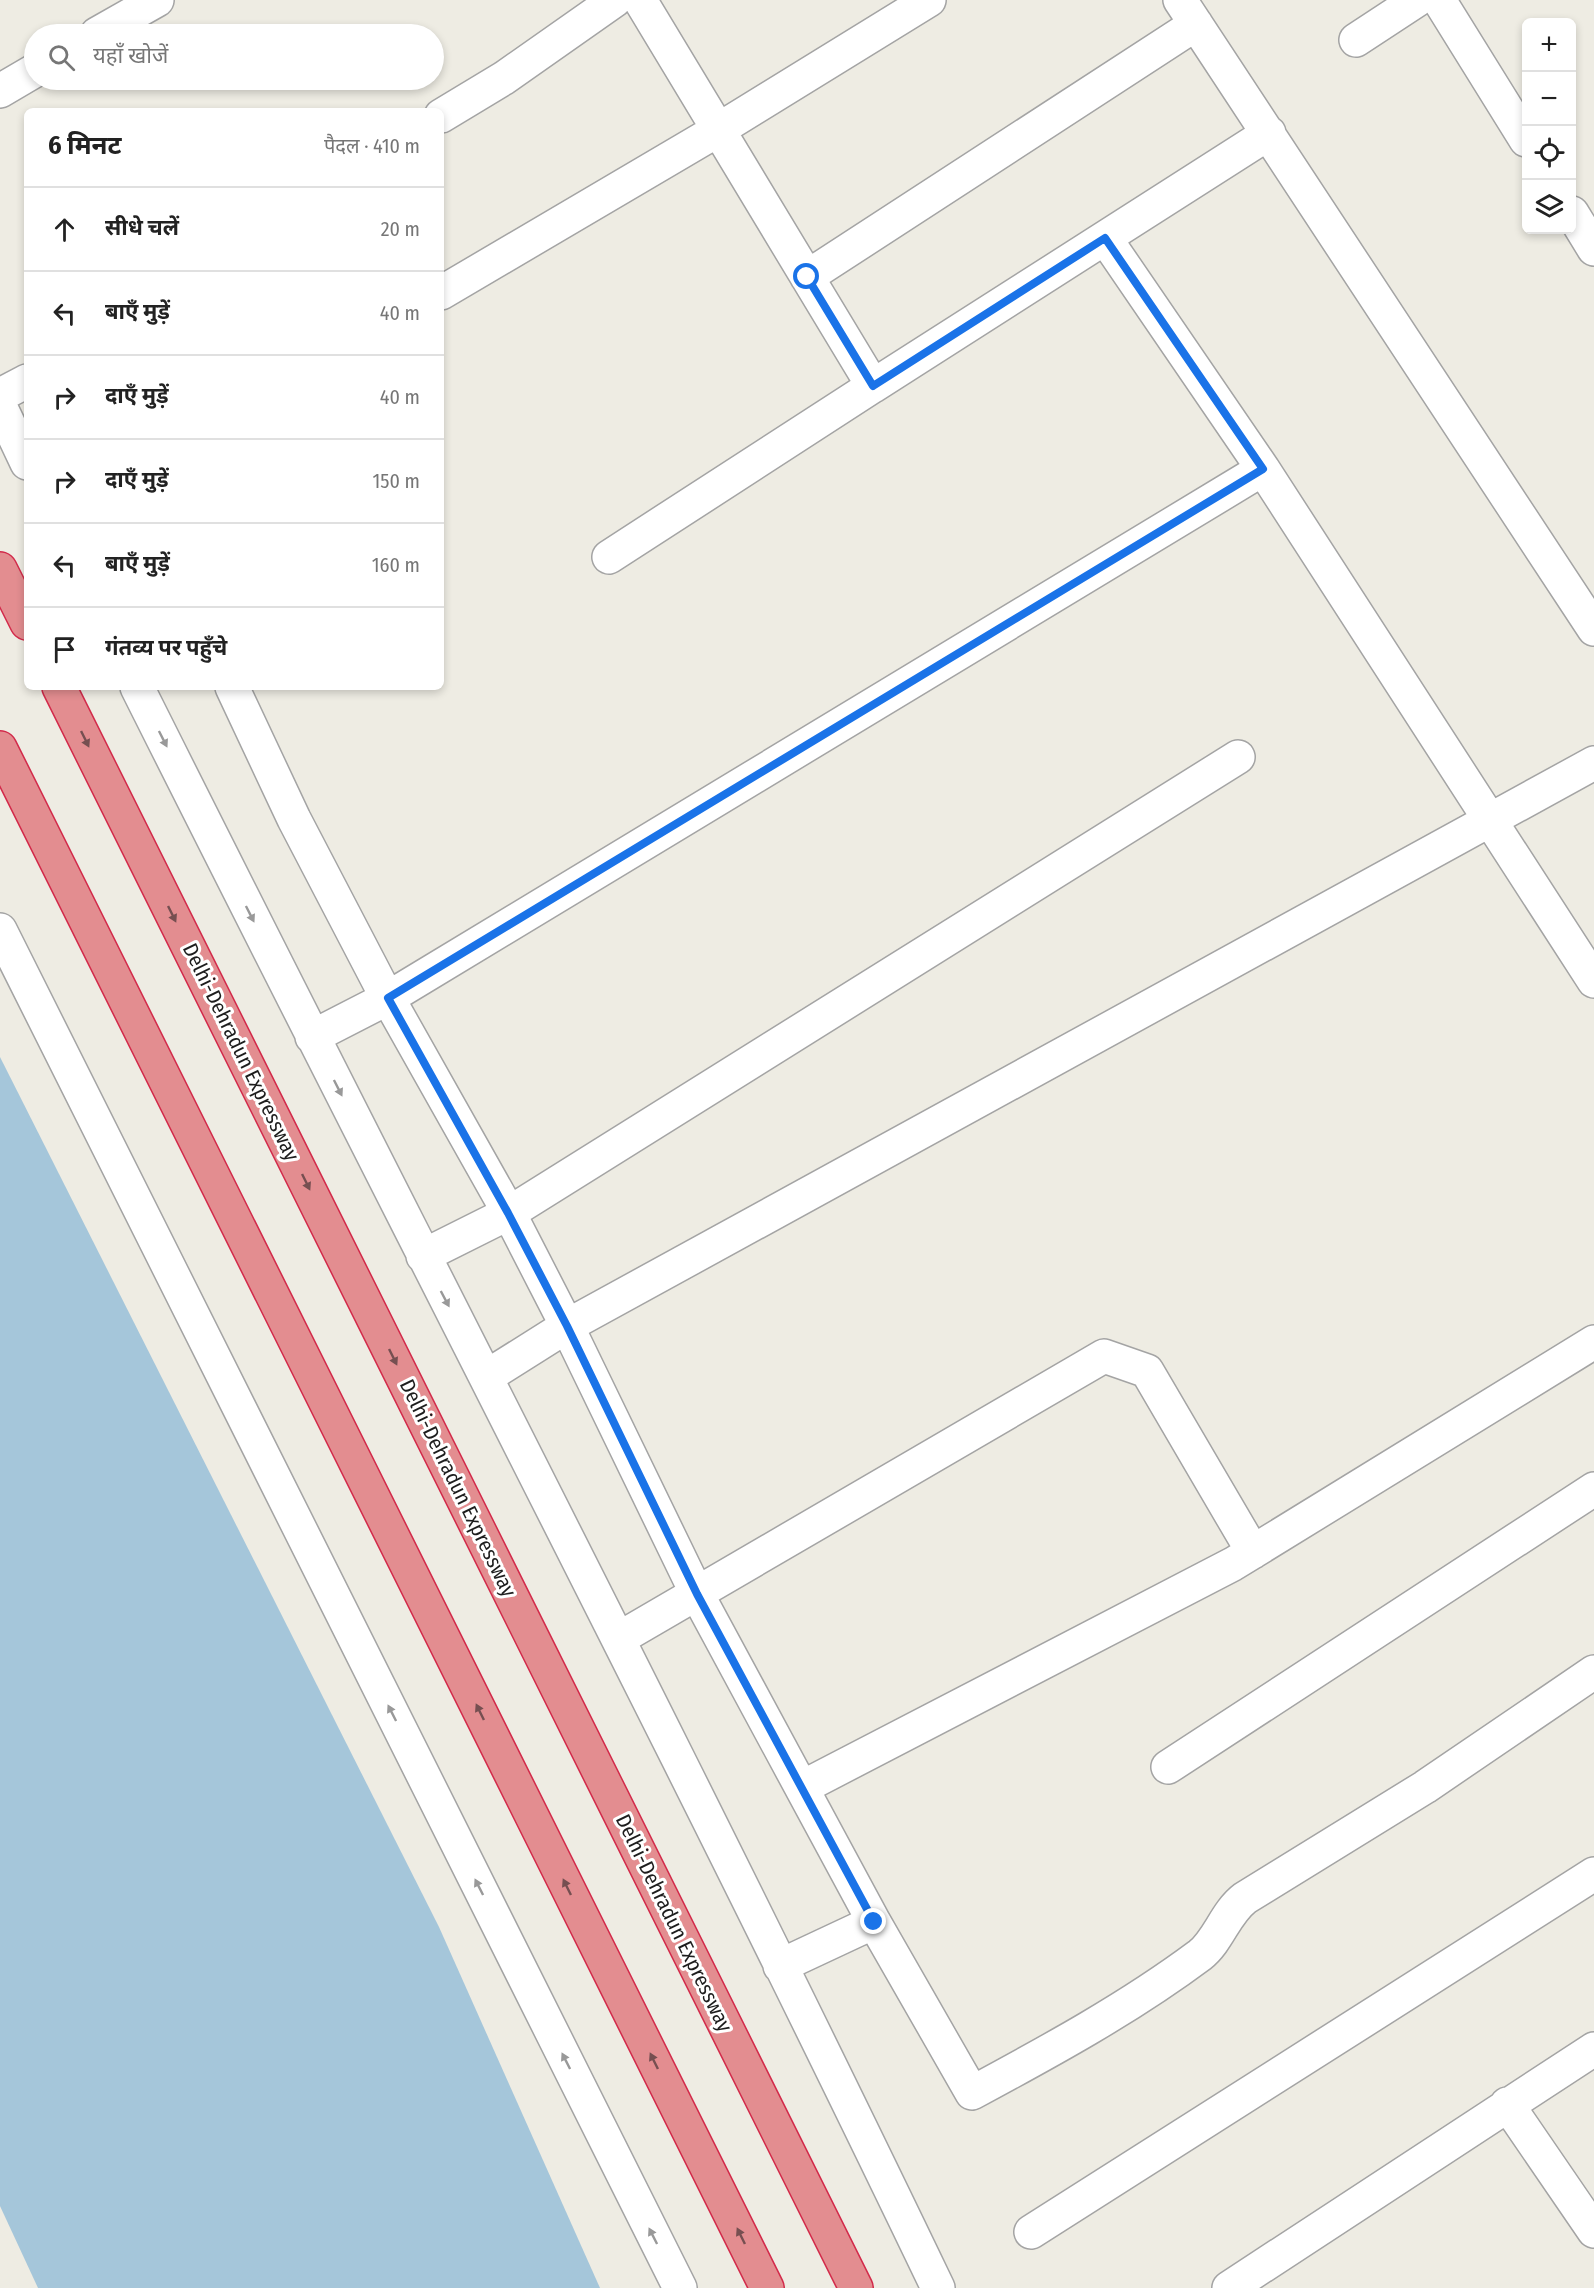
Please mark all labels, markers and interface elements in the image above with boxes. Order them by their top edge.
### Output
map controls [1522,18,1576,234]
button: + [1522,18,1576,72]
search box [24,24,444,90]
icon: search [45,41,78,74]
text: यहाँ खोजें [93,42,168,69]
button: − [1522,72,1576,126]
button: locate [1522,126,1576,180]
text: 6 मिनट [48,130,122,161]
text: पैदल · 410 m [324,134,420,158]
button: layers [1522,180,1576,234]
icon: ahead [48,213,81,246]
text: सीधे चलें [105,214,179,241]
text: 20 m [381,217,420,241]
route start [793,263,819,289]
icon: left [48,297,81,330]
text: बाएँ मुड़ें [105,298,170,325]
text: 40 m [380,301,420,325]
icon: right [48,381,81,414]
text: दाएँ मुड़ें [105,382,169,409]
text: 40 m [380,385,420,409]
icon: right [48,465,81,498]
text: दाएँ मुड़ें [105,466,169,493]
text: 150 m [373,469,420,493]
icon: left [48,549,81,582]
text: बाएँ मुड़ें [105,550,170,577]
text: 160 m [372,553,420,577]
icon: arrive [48,633,81,666]
text: गंतव्य पर पहुँचे [105,634,227,661]
one-way arrow [80,731,90,748]
one-way arrow [159,731,168,748]
one-way arrow [246,905,255,922]
one-way arrow [167,906,177,923]
street label: Delhi-Dehradun Expressway [177,939,305,1166]
one-way arrow [333,1080,342,1097]
one-way arrow [301,1174,310,1191]
one-way arrow [441,1291,450,1308]
one-way arrow [387,1348,397,1366]
street label: Delhi-Dehradun Expressway [394,1375,522,1602]
one-way arrow [476,1703,486,1721]
one-way arrow [387,1704,396,1721]
street label: Delhi-Dehradun Expressway [610,1810,738,2037]
one-way arrow [474,1878,484,1895]
one-way arrow [563,1878,572,1895]
route end [860,1908,886,1934]
one-way arrow [650,2052,660,2070]
one-way arrow [561,2053,571,2070]
one-way arrow [649,2227,658,2244]
one-way arrow [737,2227,746,2244]

